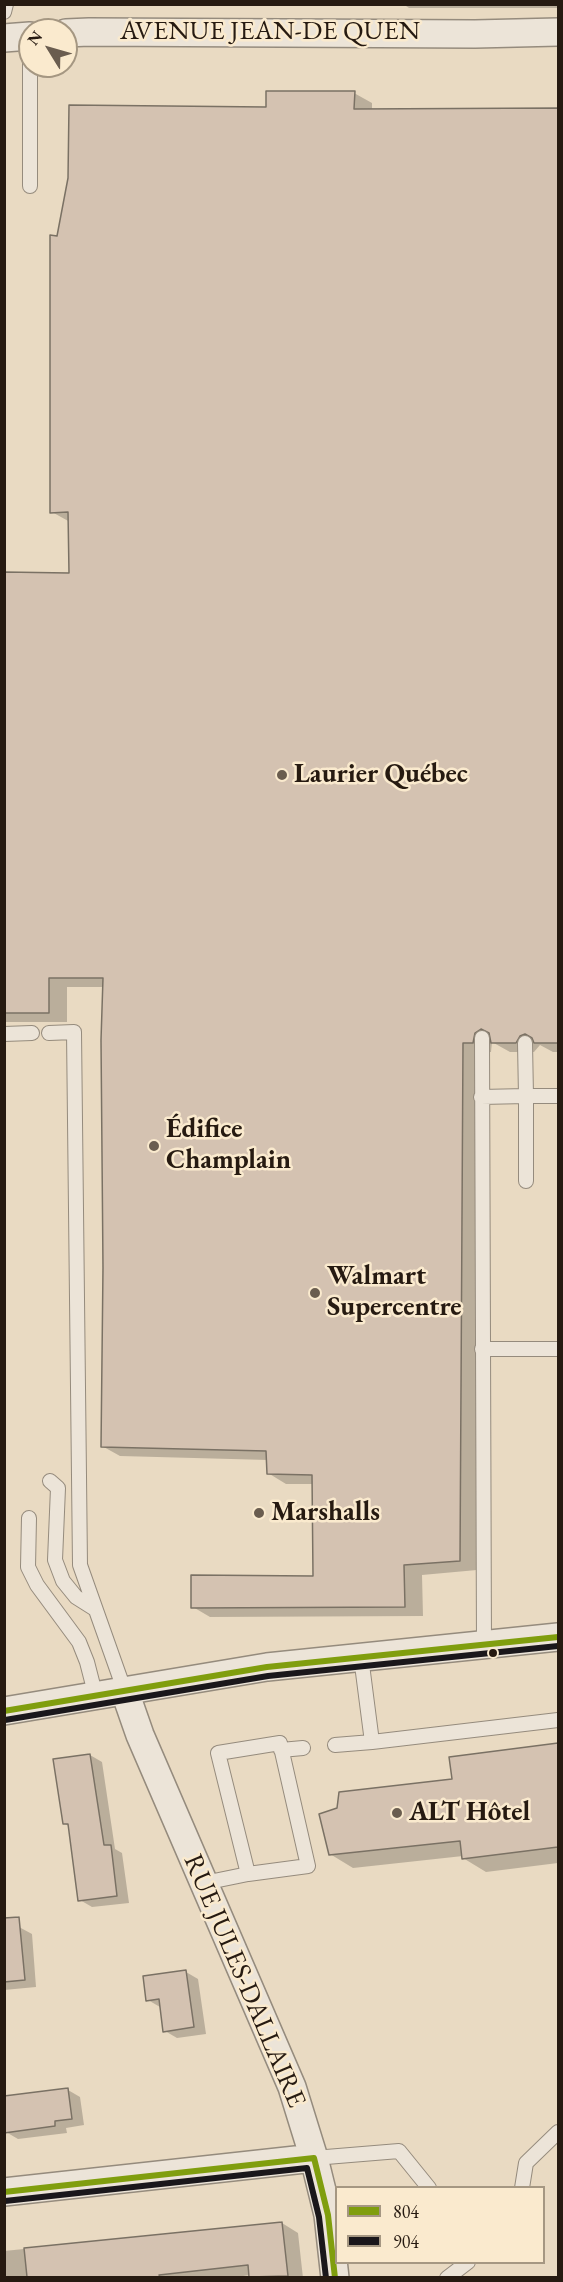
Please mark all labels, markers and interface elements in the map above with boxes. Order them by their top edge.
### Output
street label: AVENUE JEAN-DE QUEN [120,16,420,48]
north arrow [18,18,78,78]
text: N [23,27,47,50]
place label: Laurier Québec [294,759,468,791]
marker: Laurier Québec [275,768,289,782]
place label: Édifice Champlain [166,1114,291,1177]
marker: Édifice Champlain [147,1139,161,1153]
place label: Walmart Supercentre [327,1261,462,1324]
marker: Walmart Supercentre [308,1286,322,1300]
place label: Marshalls [271,1497,380,1529]
marker: Marshalls [252,1506,266,1520]
unlabelled marker [487,1647,499,1659]
place label: ALT Hôtel [409,1797,530,1829]
marker: ALT Hôtel [390,1806,404,1820]
street label: RUE JULES-DALLAIRE [176,1849,312,2113]
legend [335,2186,545,2264]
text: 804 [393,2200,419,2223]
text: 904 [393,2230,419,2253]

